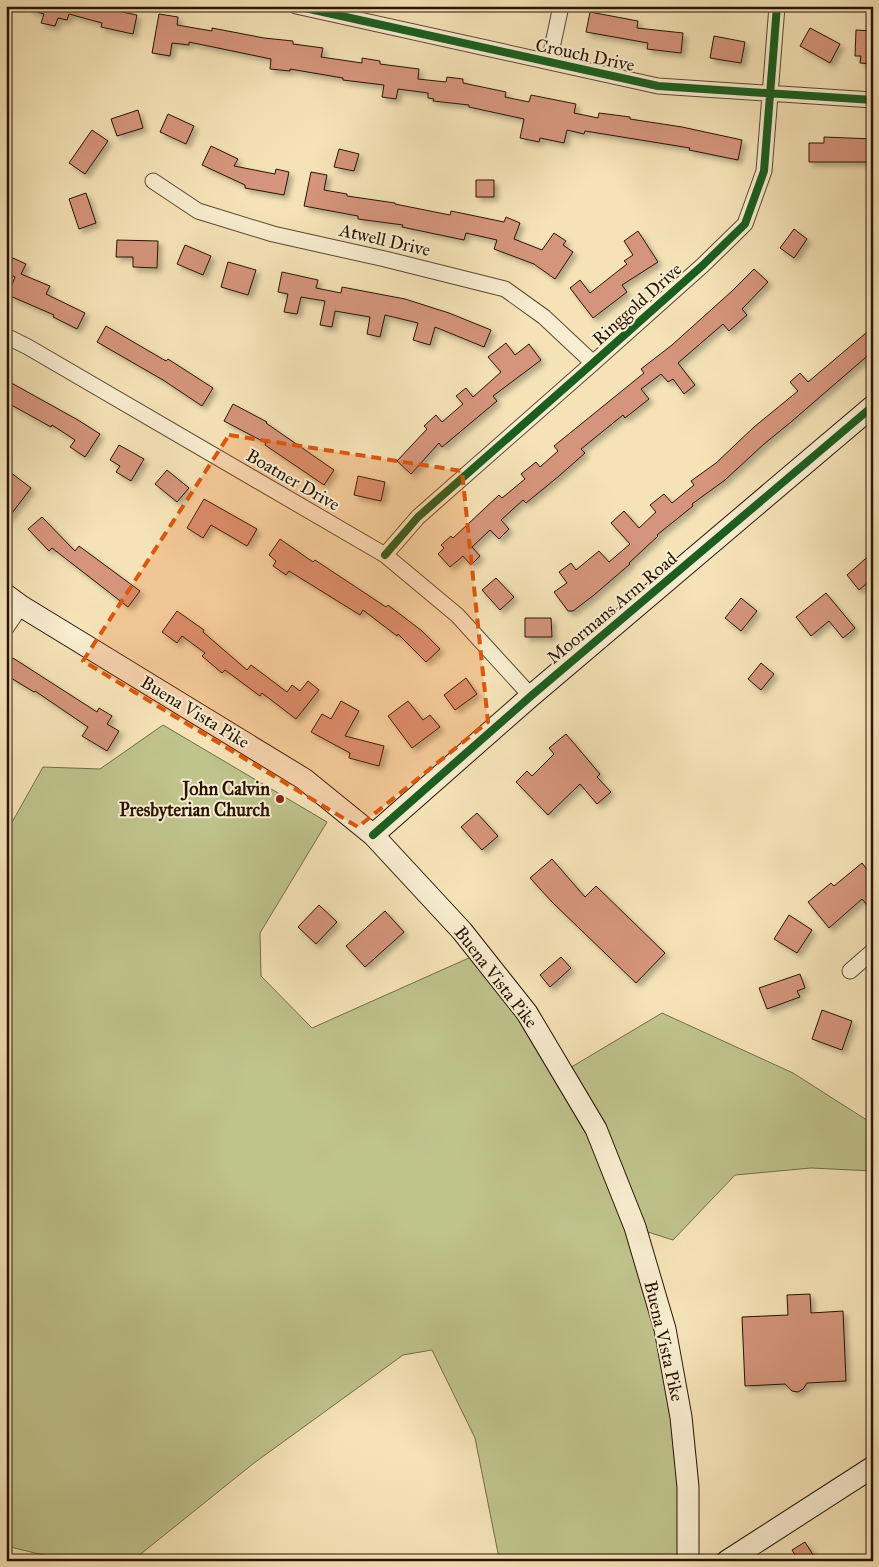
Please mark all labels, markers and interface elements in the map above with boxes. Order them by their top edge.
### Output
street label: Crouch Drive [533,34,637,76]
street label: Atwell Drive [336,219,433,261]
street label: Ringgold Drive [588,258,687,351]
street label: Boatner Drive [242,444,344,516]
street label: Moormans Arm Road [543,547,681,669]
street label: Buena Vista Pike [137,671,253,753]
place label: John Calvin Presbyterian Church [119,778,271,822]
marker: John Calvin Presbyterian Church [274,793,286,805]
street label: Buena Vista Pike [449,922,543,1032]
street label: Buena Vista Pike [639,1279,689,1403]

